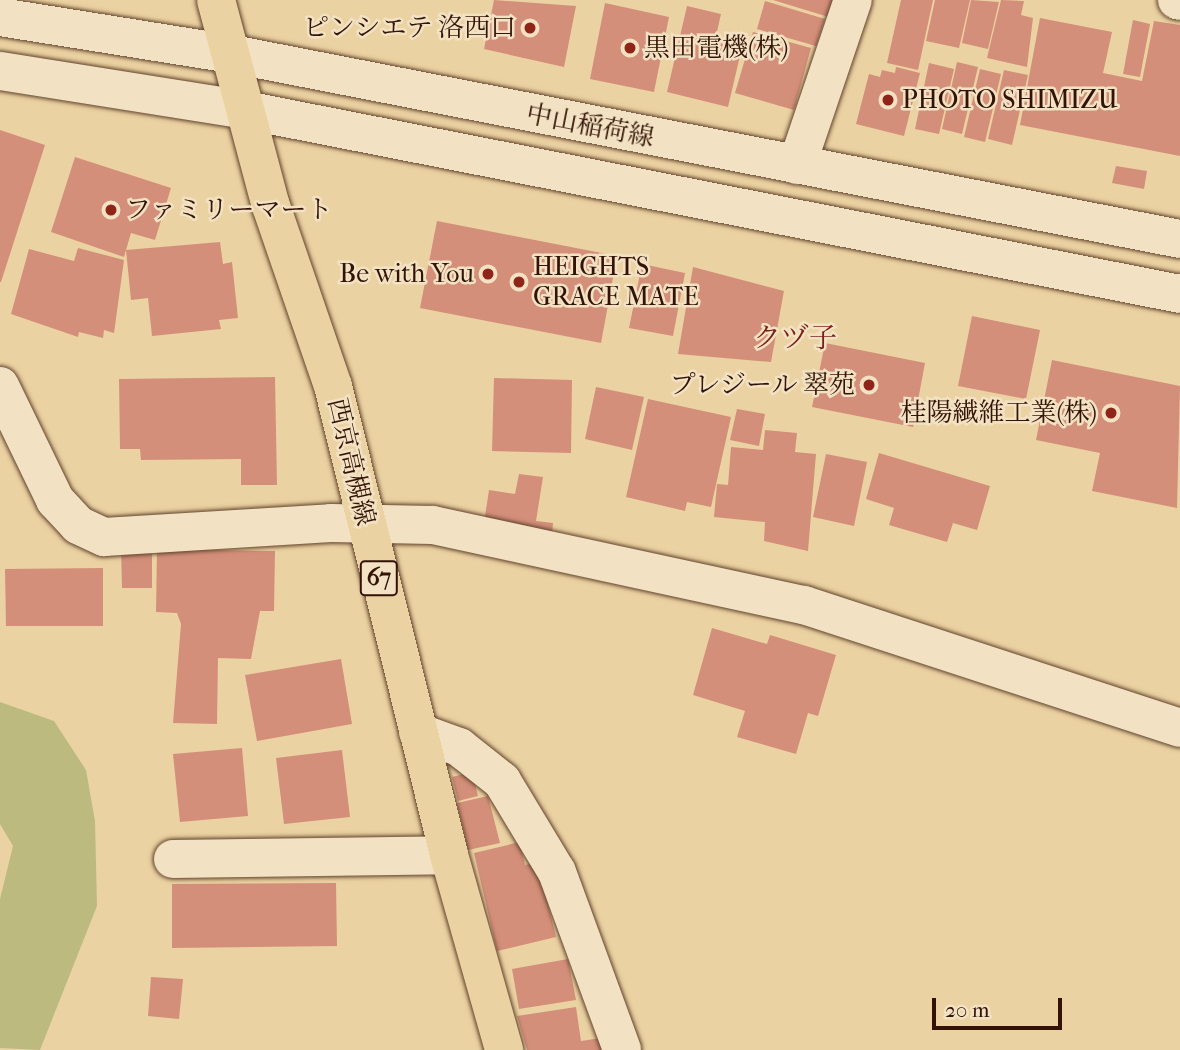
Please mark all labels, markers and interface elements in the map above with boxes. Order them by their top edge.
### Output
place label: ピンシエテ 洛西口 [302,12,516,44]
marker: ピンシエテ 洛西口 [522,20,538,36]
place label: 黒田電機(株) [644,32,788,64]
marker: 黒田電機(株) [622,40,638,56]
place label: PHOTO SHIMIZU [902,84,1118,116]
marker: PHOTO SHIMIZU [880,92,896,108]
street label: 中山稲荷線 [523,98,657,154]
place label: ファミリーマート [125,194,333,226]
marker: ファミリーマート [103,202,119,218]
place label: HEIGHTS GRACE MATE [533,251,699,312]
place label: Be with You [339,258,474,290]
marker: Be with You [480,266,496,282]
marker: HEIGHTS GRACE MATE [511,274,527,290]
district label: クヅ子 [753,321,837,355]
place label: プレジール 翠苑 [667,369,855,401]
marker: プレジール 翠苑 [861,377,877,393]
street label: 西京高槻線 [321,395,381,529]
place label: 桂陽繊維工業(株) [901,397,1097,429]
marker: 桂陽繊維工業(株) [1103,405,1119,421]
road number: 67 [360,558,398,598]
scale bar [935,984,1064,1028]
text: 20 m [945,998,989,1022]

